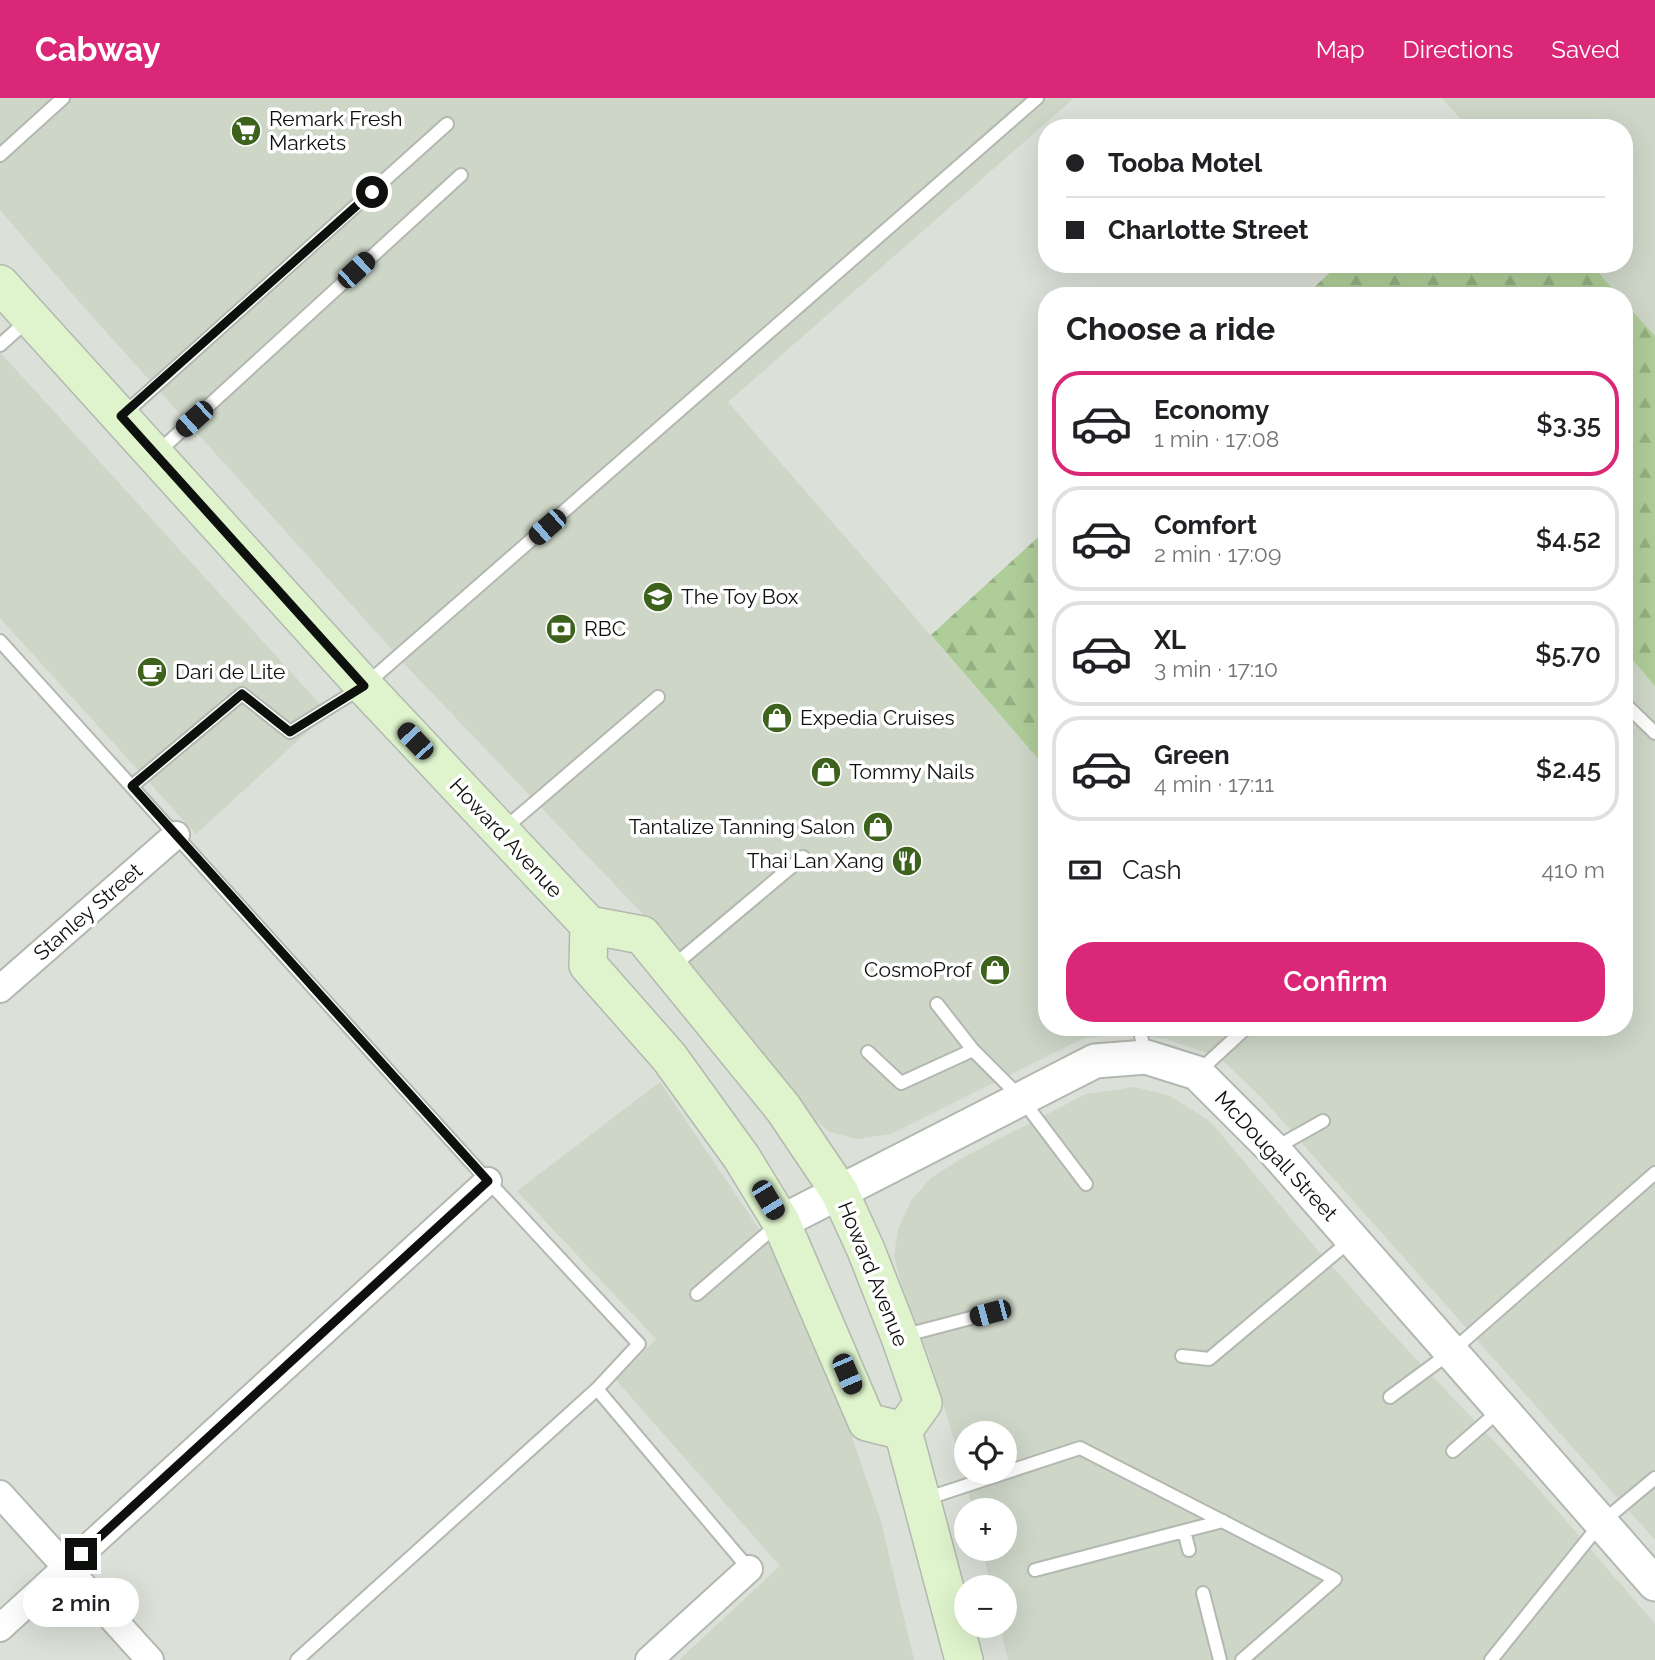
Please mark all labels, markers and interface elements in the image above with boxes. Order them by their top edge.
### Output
text: Cabway [35,30,161,69]
text: Map [1316,35,1365,64]
text: Directions [1403,35,1513,64]
text: Saved [1551,35,1620,64]
place label: Remark Fresh Markets [269,106,403,155]
supermarket icon: Remark Fresh Markets [229,114,263,148]
text: Tooba Motel [1108,148,1262,178]
route start [356,176,388,208]
text: Charlotte Street [1108,215,1308,245]
car [334,248,379,292]
text: Choose a ride [1066,310,1275,347]
icon: car [1070,392,1133,455]
text: Economy [1154,395,1269,425]
car [172,397,217,441]
text: $3.35 [1536,409,1601,439]
text: 1 min · 17:08 [1154,425,1279,452]
car [525,505,570,549]
icon: car [1070,507,1133,570]
text: Comfort [1154,510,1257,540]
text: $4.52 [1536,524,1601,554]
text: 2 min · 17:09 [1154,540,1281,567]
school or university icon: The Toy Box [641,580,675,614]
place label: The Toy Box [681,584,799,609]
bank icon: RBC [544,612,578,646]
place label: RBC [584,616,626,641]
icon: car [1070,622,1133,685]
text: XL [1154,625,1186,655]
text: $5.70 [1535,639,1601,669]
cafe icon: Dari de Lite [135,655,169,689]
text: 3 min · 17:10 [1154,655,1278,682]
place label: Dari de Lite [175,659,285,684]
shop icon: Expedia Cruises [760,701,794,735]
place label: Expedia Cruises [800,705,955,730]
car [393,718,438,764]
icon: car [1070,737,1133,800]
text: Green [1154,740,1230,770]
text: $2.45 [1536,754,1601,784]
shop icon: Tommy Nails [809,755,843,789]
place label: Tommy Nails [849,759,975,784]
text: 4 min · 17:11 [1154,770,1274,797]
street label: Howard Avenue [445,773,568,903]
shop icon: Tantalize Tanning Salon [861,810,895,844]
place label: Tantalize Tanning Salon [629,814,855,839]
restaurant icon: Thai Lan Xang [890,844,924,878]
place label: Thai Lan Xang [747,848,884,873]
icon: cash [1066,851,1104,889]
text: Cash [1122,855,1182,885]
text: 410 m [1542,856,1605,883]
street label: Stanley Street [28,858,147,965]
button: Confirm [1066,942,1605,1022]
shop icon: CosmoProf [978,953,1012,987]
place label: CosmoProf [864,957,973,982]
street label: McDougall Street [1210,1086,1343,1226]
car [749,1177,788,1223]
street label: Howard Avenue [833,1198,914,1350]
car [967,1297,1014,1329]
car [830,1351,865,1397]
map controls [954,1421,1017,1638]
button: locate [954,1421,1017,1484]
button: + [954,1498,1017,1561]
route end [65,1538,97,1570]
button: − [954,1575,1017,1638]
callout: 2 min [23,1578,139,1628]
text: 2 min [52,1589,110,1616]

